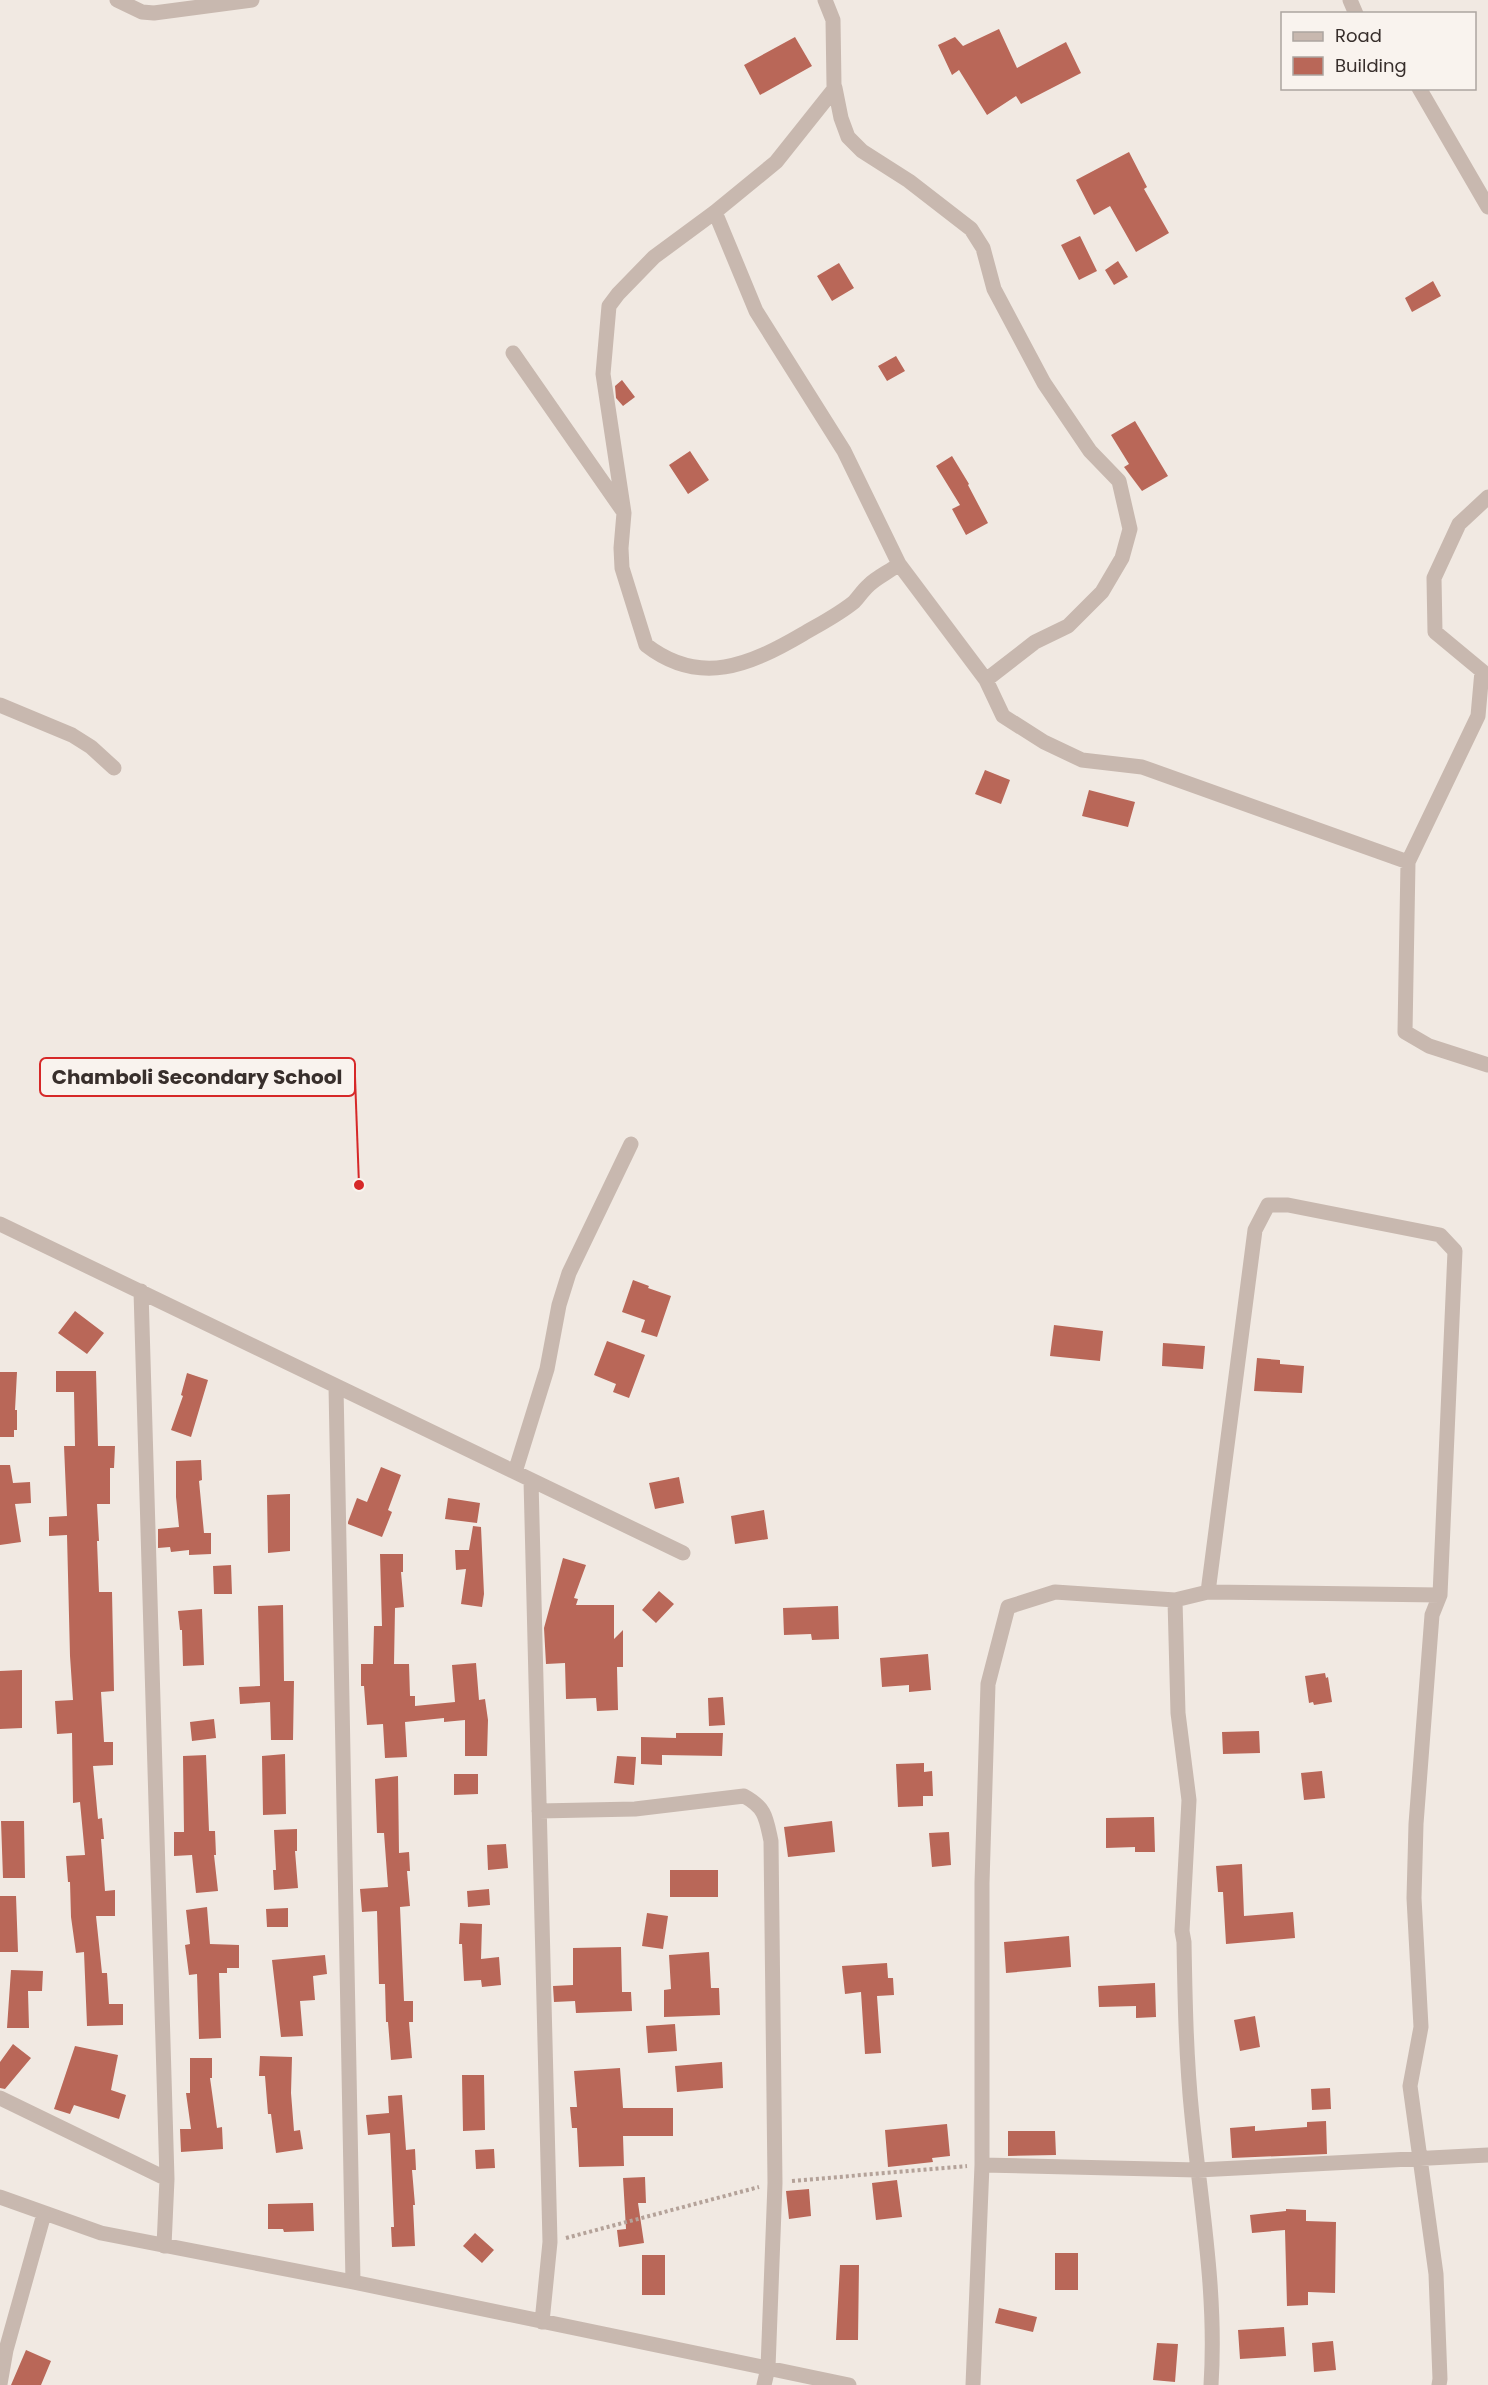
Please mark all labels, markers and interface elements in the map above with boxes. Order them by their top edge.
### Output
legend [1281,12,1476,90]
text: Road [1335,23,1382,48]
text: Building [1335,53,1407,78]
callout: Chamboli Secondary School [40,1058,355,1096]
text: Chamboli Secondary School [52,1063,342,1091]

